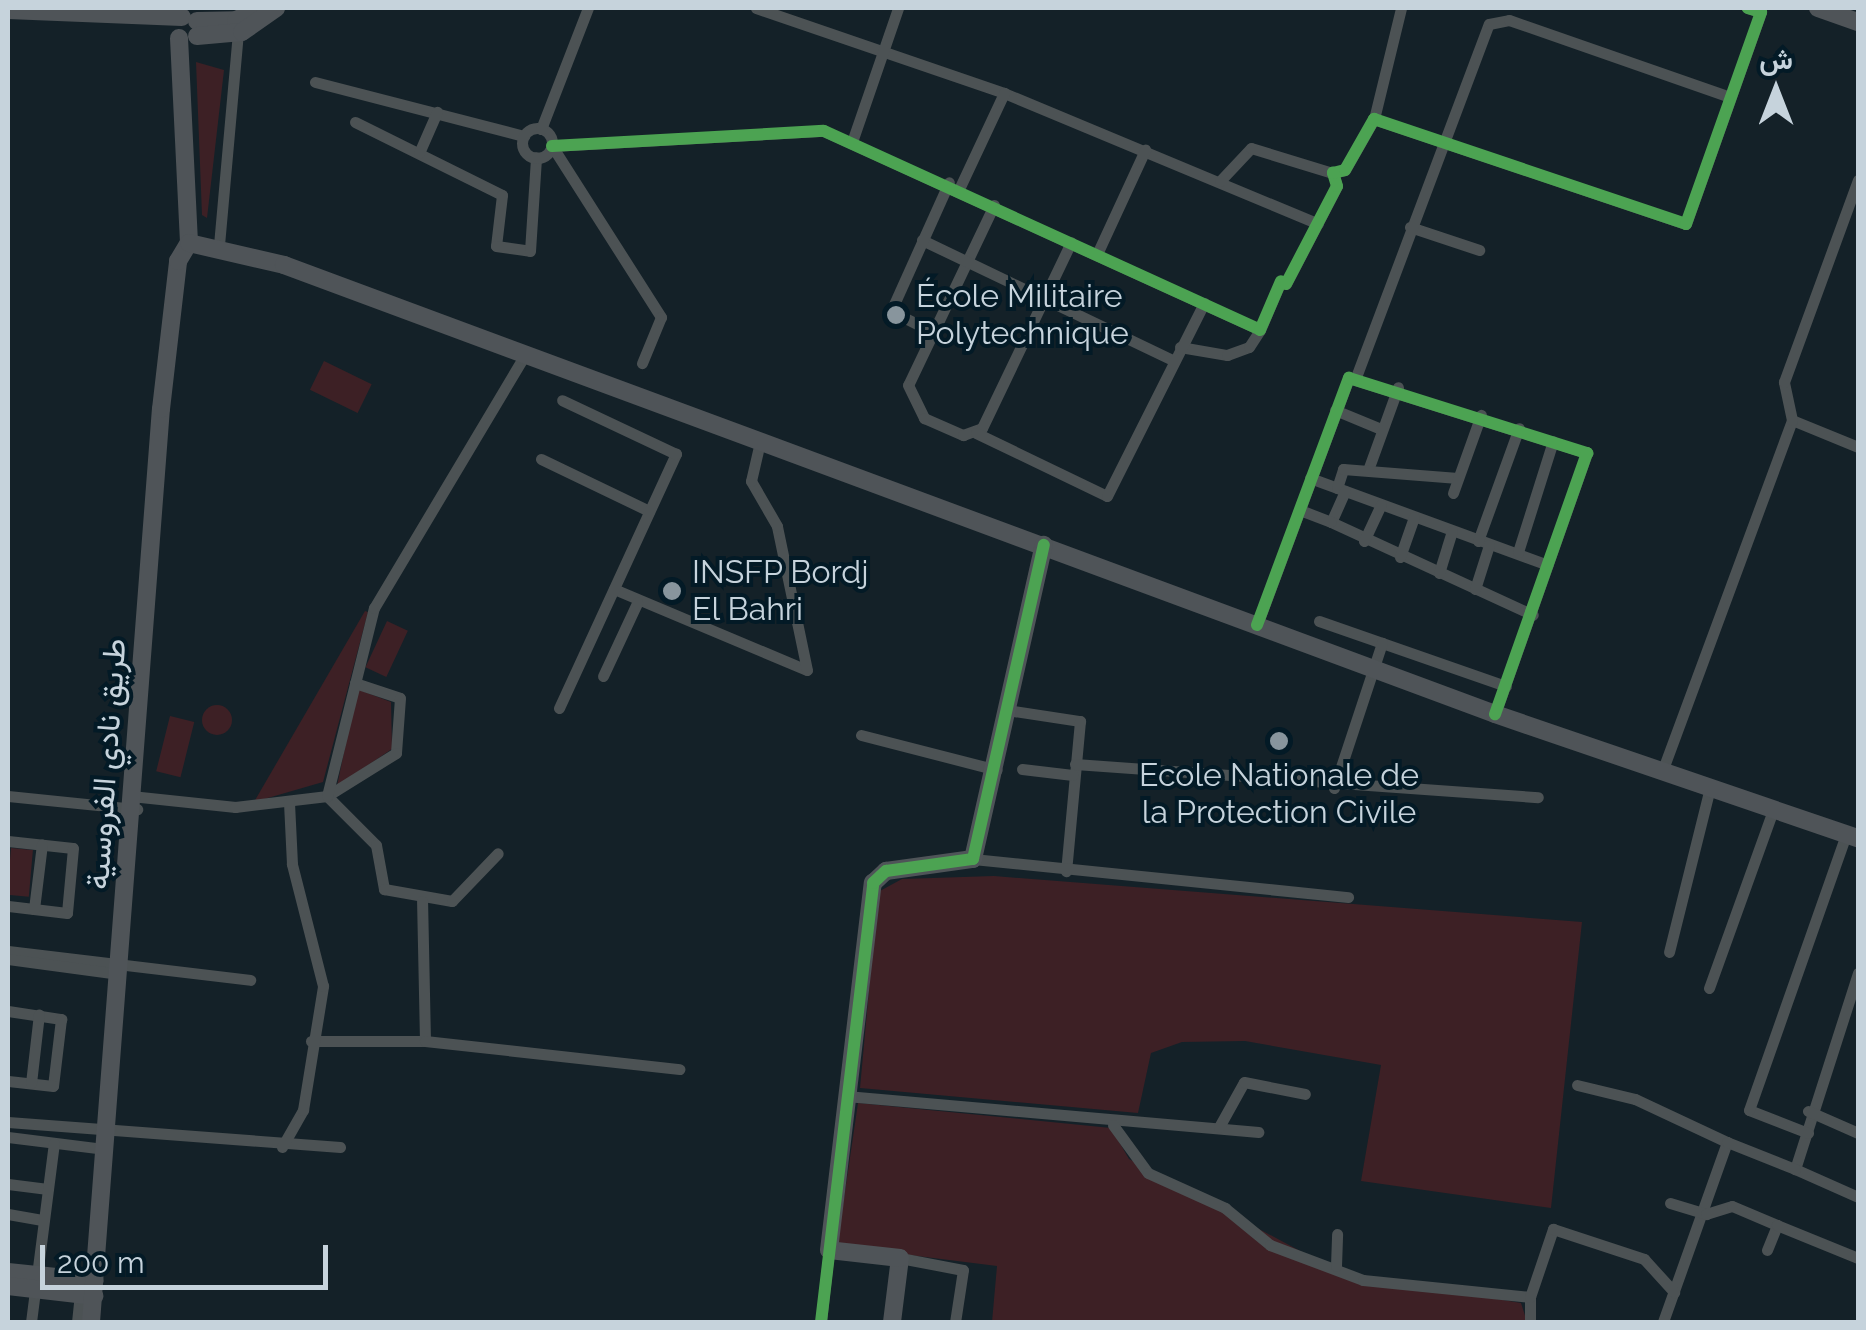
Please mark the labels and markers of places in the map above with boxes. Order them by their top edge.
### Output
place label: École Militaire Polytechnique [916,278,1129,353]
marker: École Militaire Polytechnique [885,304,907,326]
place label: INSFP Bordj El Bahri [692,554,869,629]
marker: INSFP Bordj El Bahri [661,580,683,602]
marker: Ecole Nationale de la Protection Civile [1268,730,1290,752]
place label: Ecole Nationale de la Protection Civile [1139,757,1419,832]

